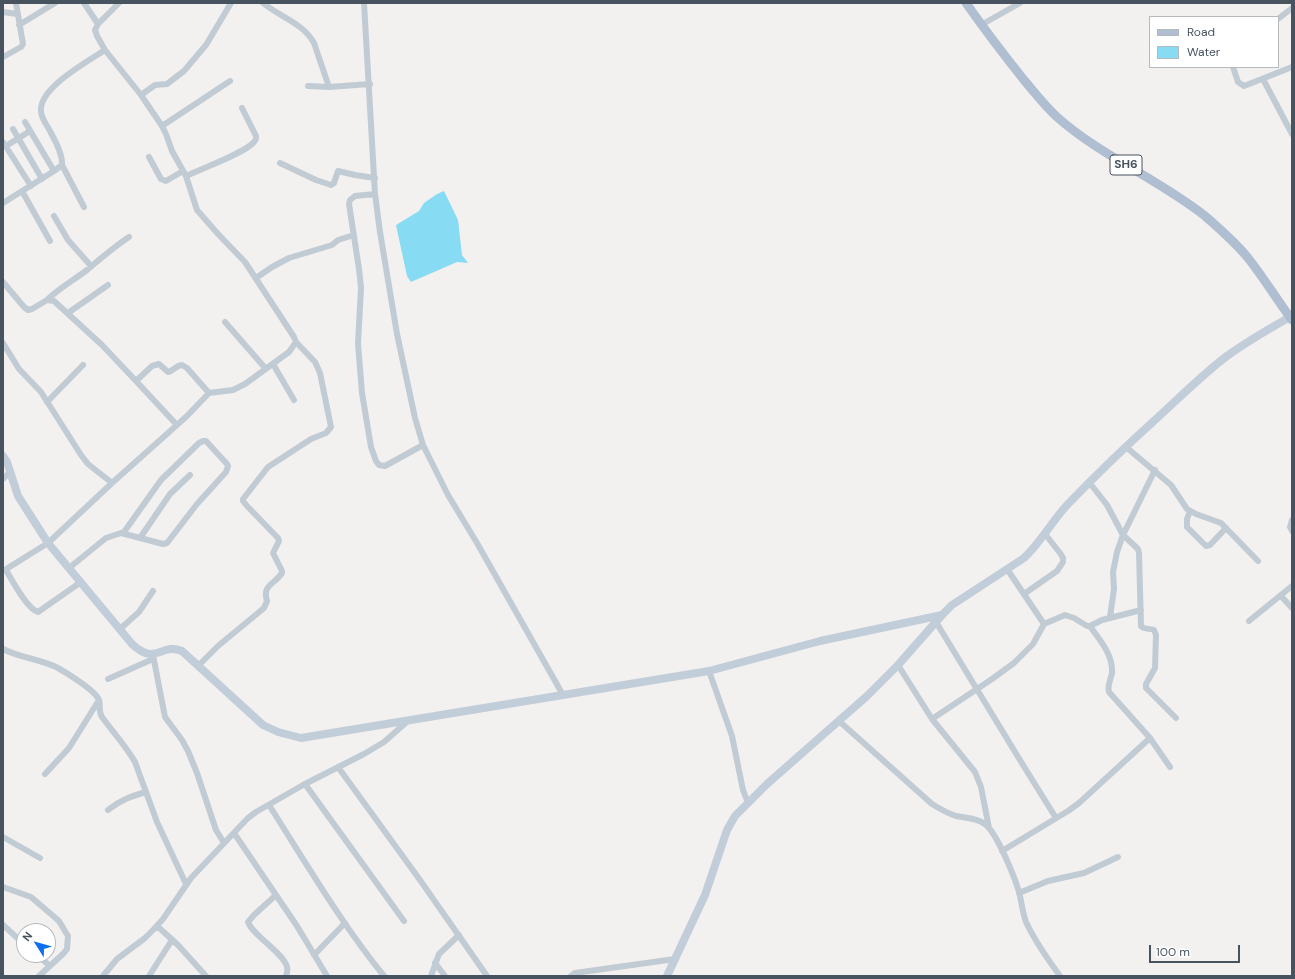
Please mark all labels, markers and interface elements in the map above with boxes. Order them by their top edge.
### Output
legend [1149,16,1279,68]
text: Road [1187,24,1215,40]
text: Water [1187,44,1220,60]
road number: SH6 [1110,155,1142,175]
north arrow [16,923,56,963]
text: N [19,929,35,944]
scale bar [1151,937,1242,963]
text: 100 m [1156,944,1190,960]

